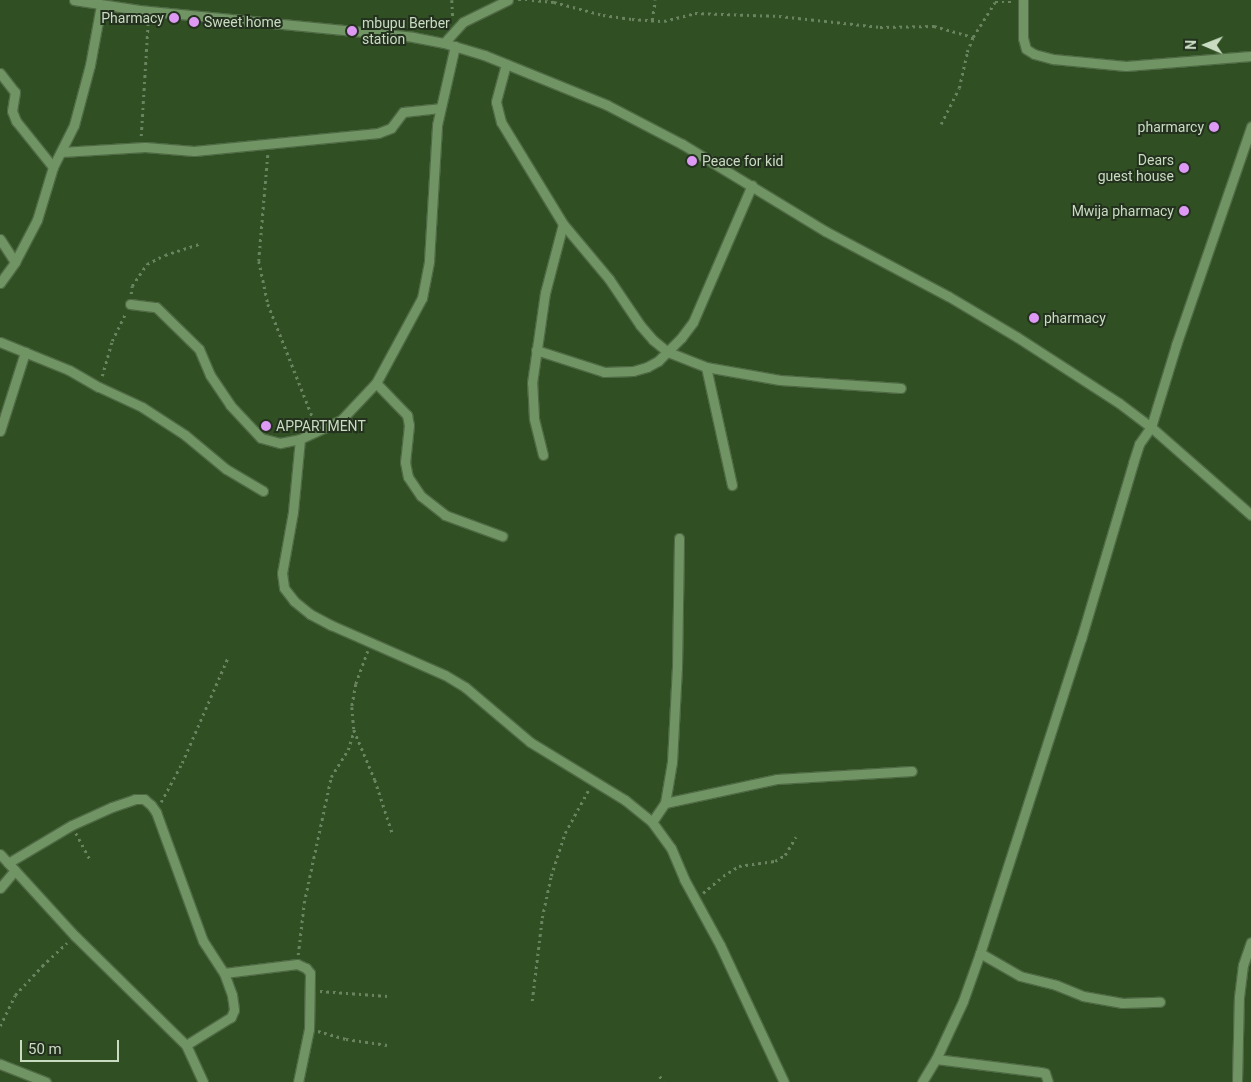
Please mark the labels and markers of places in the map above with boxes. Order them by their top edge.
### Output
place label: Pharmacy [101,10,164,26]
marker: Pharmacy [168,12,180,24]
place label: Sweet home [204,14,281,30]
place label: mbupu Berber station [362,15,450,48]
marker: Sweet home [188,16,200,28]
marker: mbupu Berber station [346,25,358,37]
place label: pharmarcy [1138,119,1204,135]
marker: pharmarcy [1208,121,1220,133]
place label: Dears guest house [1098,152,1174,184]
place label: Peace for kid [702,153,783,169]
marker: Peace for kid [686,155,698,167]
marker: Dears guest house [1178,162,1190,174]
place label: Mwija pharmacy [1072,203,1174,219]
marker: Mwija pharmacy [1178,205,1190,217]
place label: pharmacy [1044,310,1106,326]
marker: pharmacy [1028,312,1040,324]
place label: APPARTMENT [276,418,366,434]
marker: APPARTMENT [260,420,272,432]

